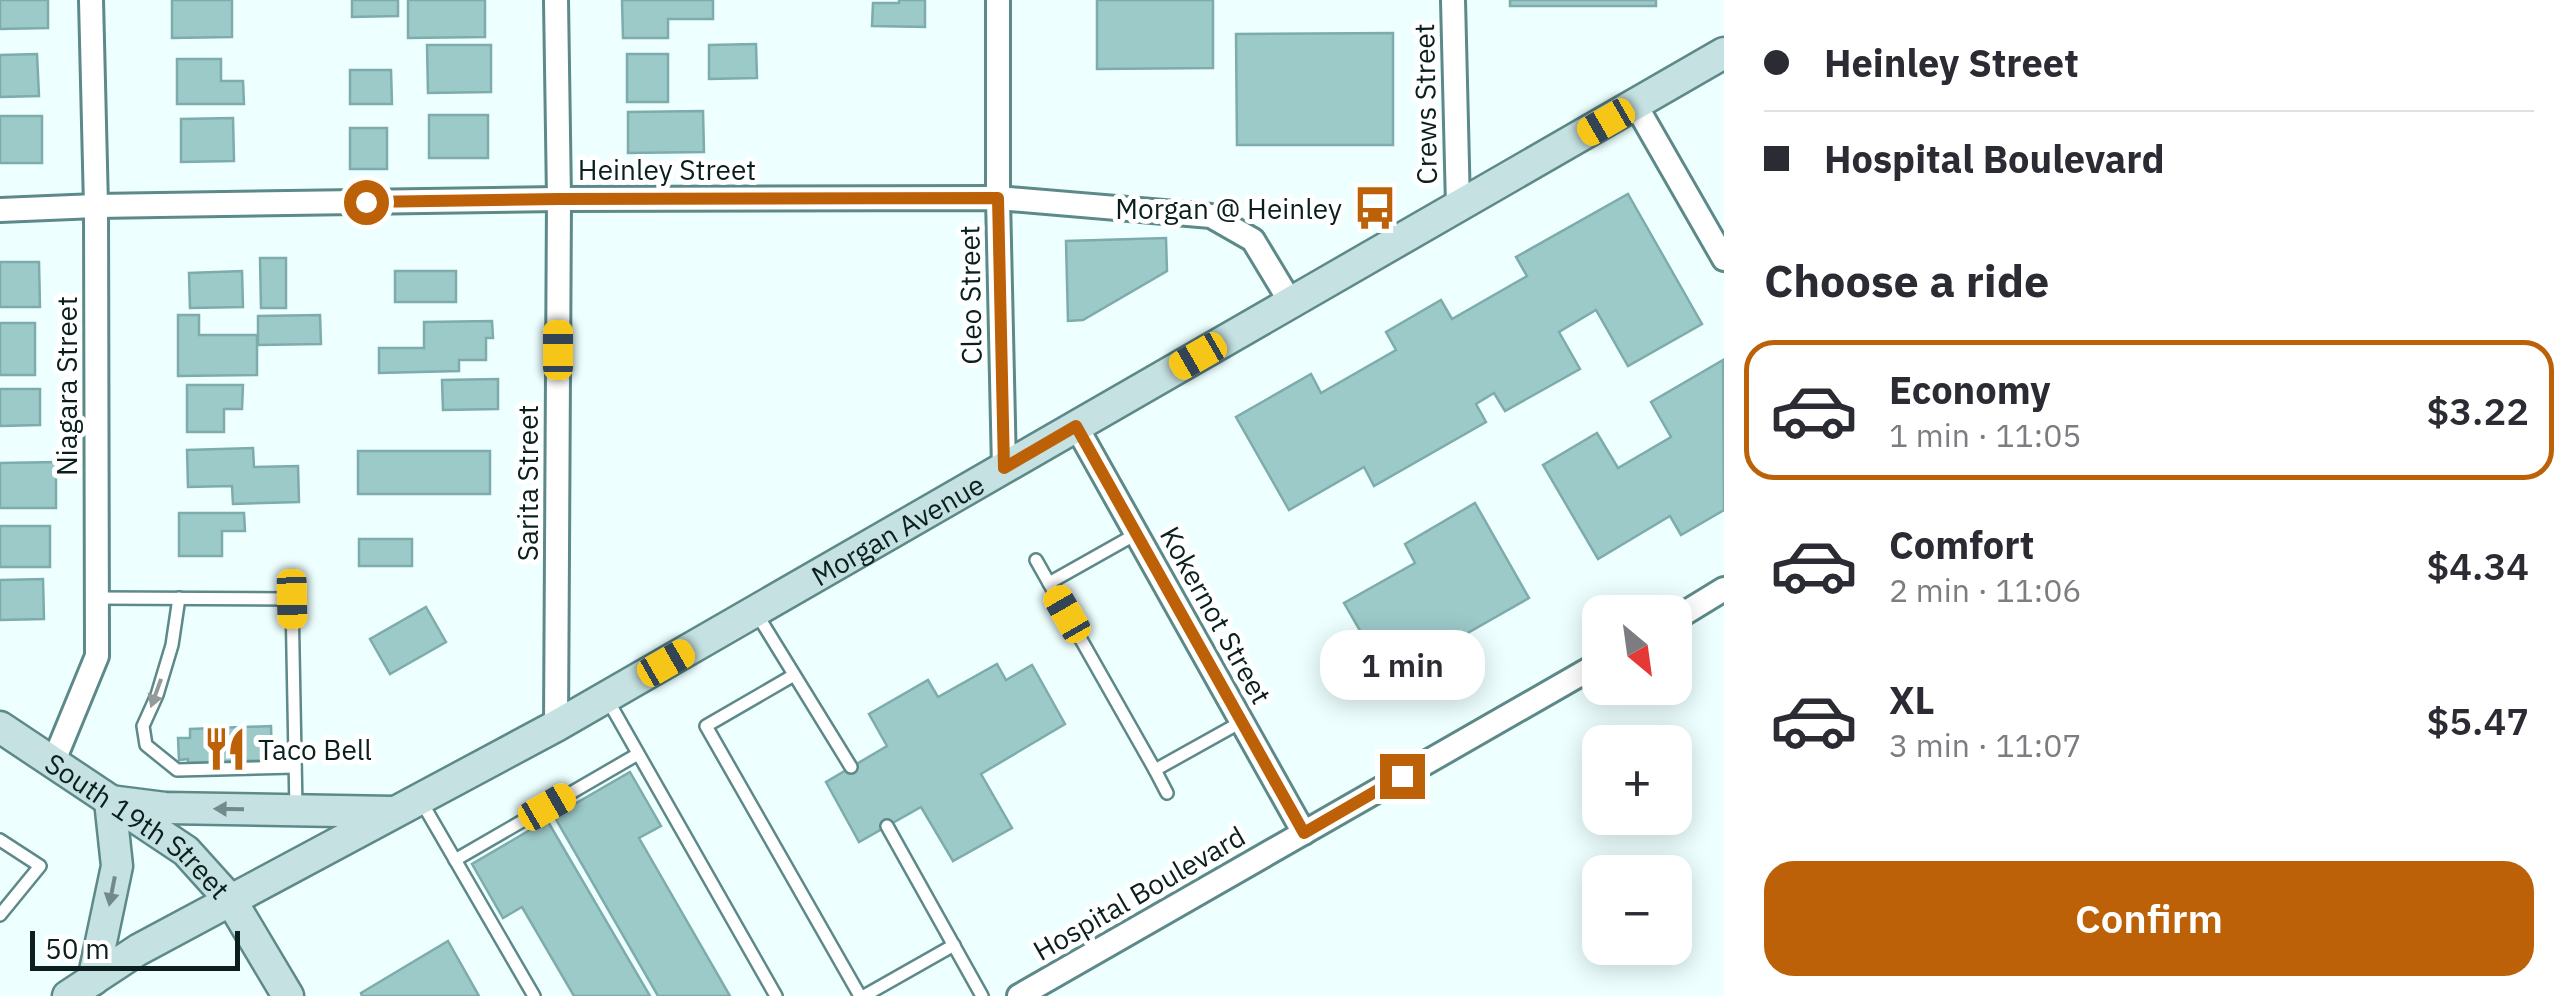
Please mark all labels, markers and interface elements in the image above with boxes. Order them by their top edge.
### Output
street label: Crews Street [1405,23,1445,185]
text: Heinley Street [1824,38,2079,87]
car [1573,94,1639,150]
text: Hospital Boulevard [1824,134,2165,183]
street label: Heinley Street [578,151,756,188]
route start [344,180,389,225]
bus stop icon: Morgan @ Heinley [1351,184,1399,232]
place label: Morgan @ Heinley [1115,190,1342,227]
street label: Cleo Street [950,225,990,365]
text: Choose a ride [1764,251,2049,309]
street label: Niagara Street [48,296,85,476]
car [543,320,573,380]
car [1165,328,1231,384]
icon: car [1769,365,1859,455]
text: Economy [1889,365,2051,414]
text: $3.22 [2426,386,2529,435]
street label: Sarita Street [509,405,546,561]
text: 1 min · 11:05 [1889,414,2082,456]
street label: Morgan Avenue [804,465,991,594]
street label: Kokernot Street [1152,520,1280,710]
icon: car [1769,520,1859,610]
text: Comfort [1889,520,2034,569]
text: $4.34 [2426,541,2529,590]
car [276,569,308,629]
text: 2 min · 11:06 [1889,569,2082,611]
car [1039,581,1095,647]
north arrow [1582,595,1692,705]
map controls [1582,595,1692,965]
callout: 1 min [1320,631,1484,701]
car [633,635,699,691]
text: 1 min [1361,644,1444,686]
icon: car [1769,675,1859,765]
text: XL [1889,675,1935,724]
one-way arrow [148,678,164,708]
text: $5.47 [2426,696,2529,745]
text: 3 min · 11:07 [1889,724,2082,766]
restaurant icon: Taco Bell [201,725,249,773]
button: + [1582,725,1692,835]
place label: Taco Bell [258,731,372,768]
street label: South 19th Street [38,744,239,906]
route end [1380,754,1425,799]
car [514,779,580,835]
one-way arrow [213,801,245,817]
street label: Hospital Boulevard [1026,817,1252,969]
button: − [1582,855,1692,965]
button: Confirm [1764,861,2534,976]
one-way arrow [104,876,120,907]
scale bar [30,926,240,970]
text: 50 m [45,930,110,967]

